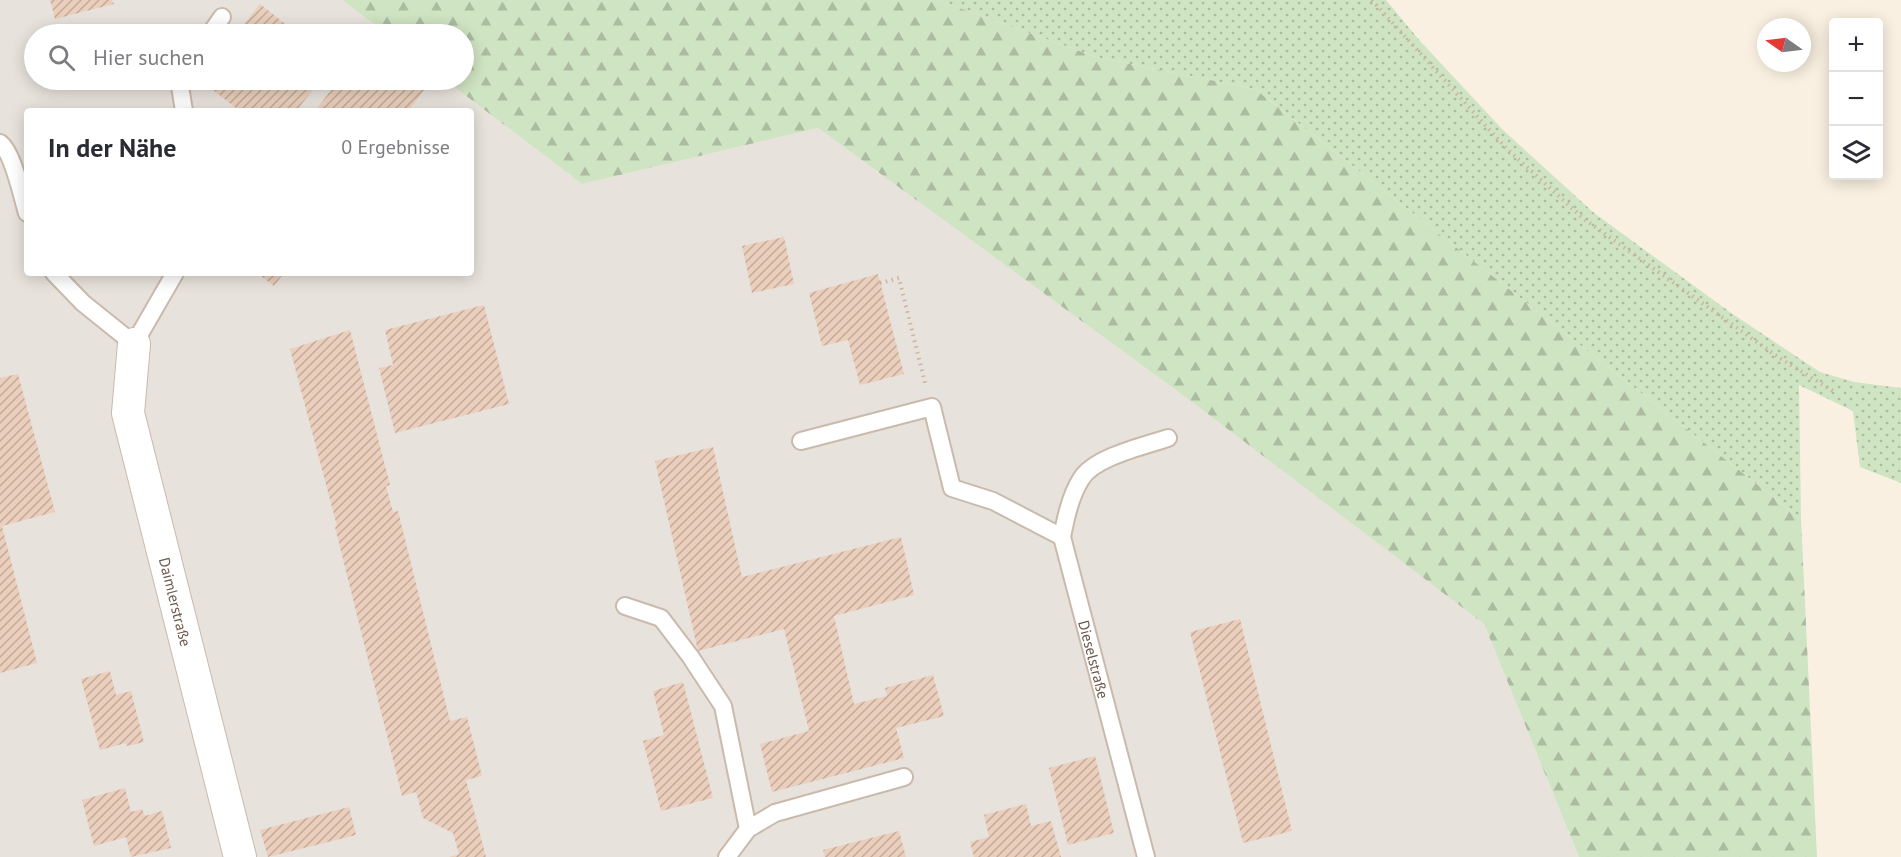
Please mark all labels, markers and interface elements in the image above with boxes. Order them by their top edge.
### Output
north arrow [1757,18,1811,72]
map controls [1829,18,1883,180]
button: + [1829,18,1883,72]
search box [24,24,474,90]
icon: search [45,41,78,74]
text: Hier suchen [93,43,205,71]
button: − [1829,72,1883,126]
button: layers [1829,126,1883,180]
text: In der Nähe [48,131,176,164]
text: 0 Ergebnisse [341,134,450,160]
street label: Daimlerstraße [155,555,196,648]
street label: Dieselstraße [1075,618,1113,700]

